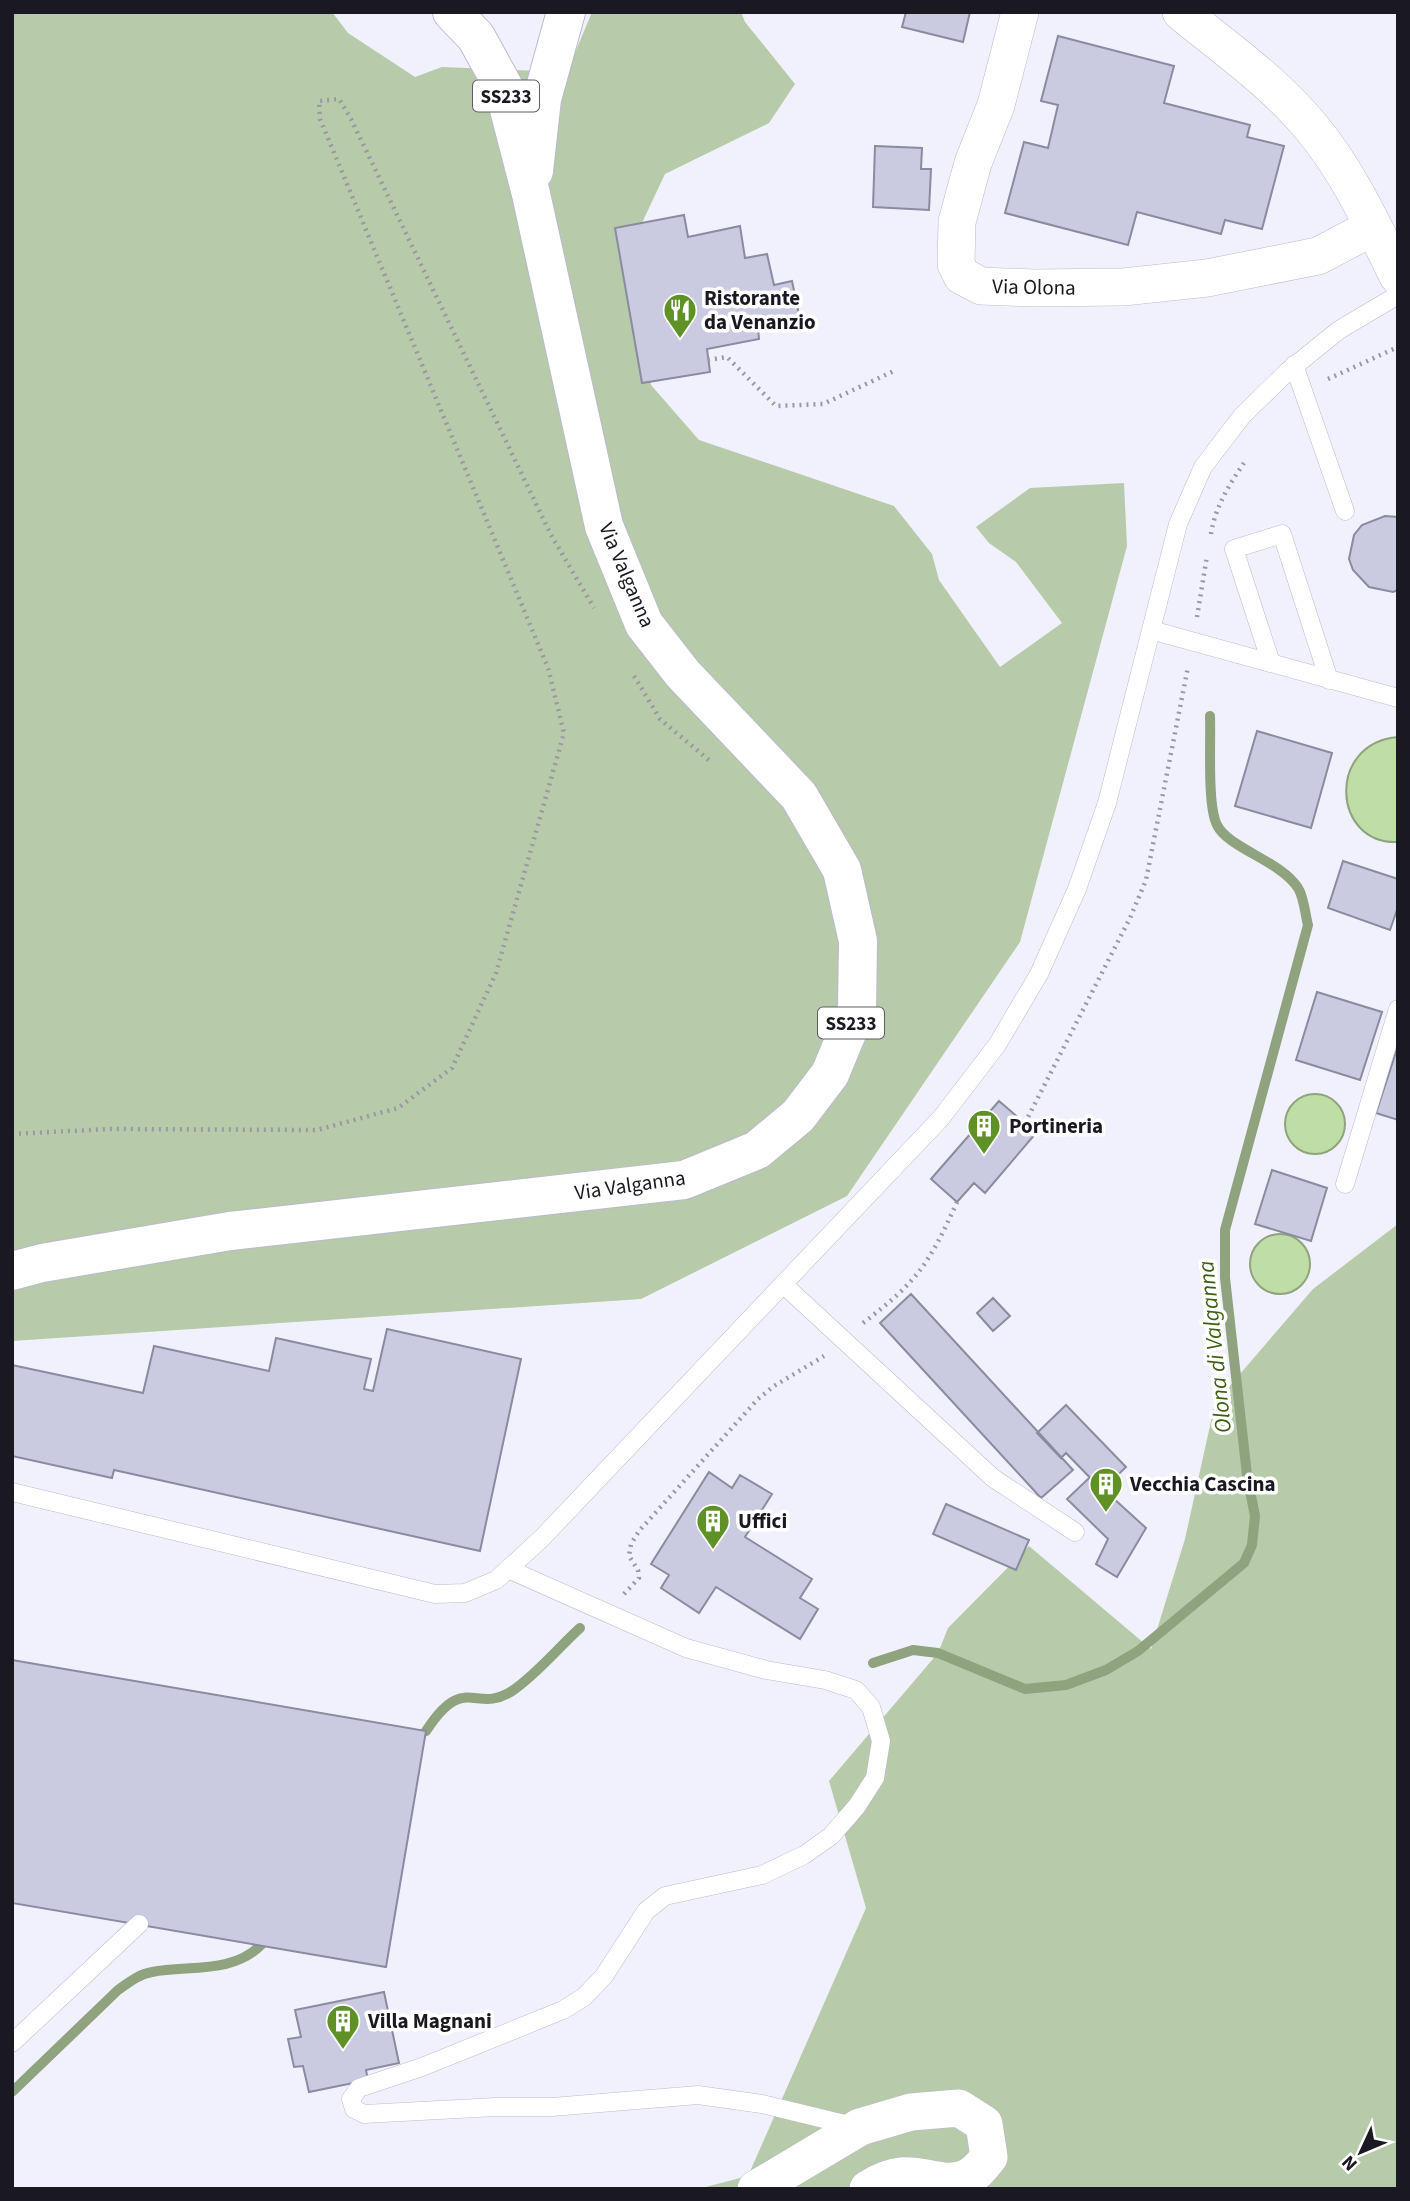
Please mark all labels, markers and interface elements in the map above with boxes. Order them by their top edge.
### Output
road number: SS233 [473,80,539,111]
street label: Via Olona [992,271,1076,303]
place label: Ristorante da Venanzio [704,283,816,337]
restaurant icon: Ristorante da Venanzio [661,291,699,340]
street label: Via Valganna [591,518,663,632]
road number: SS233 [818,1007,884,1038]
building icon: Portineria [965,1107,1003,1156]
place label: Portineria [1009,1111,1103,1141]
street label: Via Valganna [573,1162,687,1208]
water label: Olona di Valganna [1189,1259,1240,1435]
building icon: Vecchia Cascina [1087,1465,1125,1514]
place label: Vecchia Cascina [1129,1469,1276,1499]
building icon: Uffici [694,1502,732,1551]
place label: Uffici [738,1506,787,1536]
building icon: Villa Magnani [324,2002,362,2051]
place label: Villa Magnani [367,2006,492,2036]
north arrow [1326,2117,1396,2187]
text: N [1336,2149,1364,2177]

